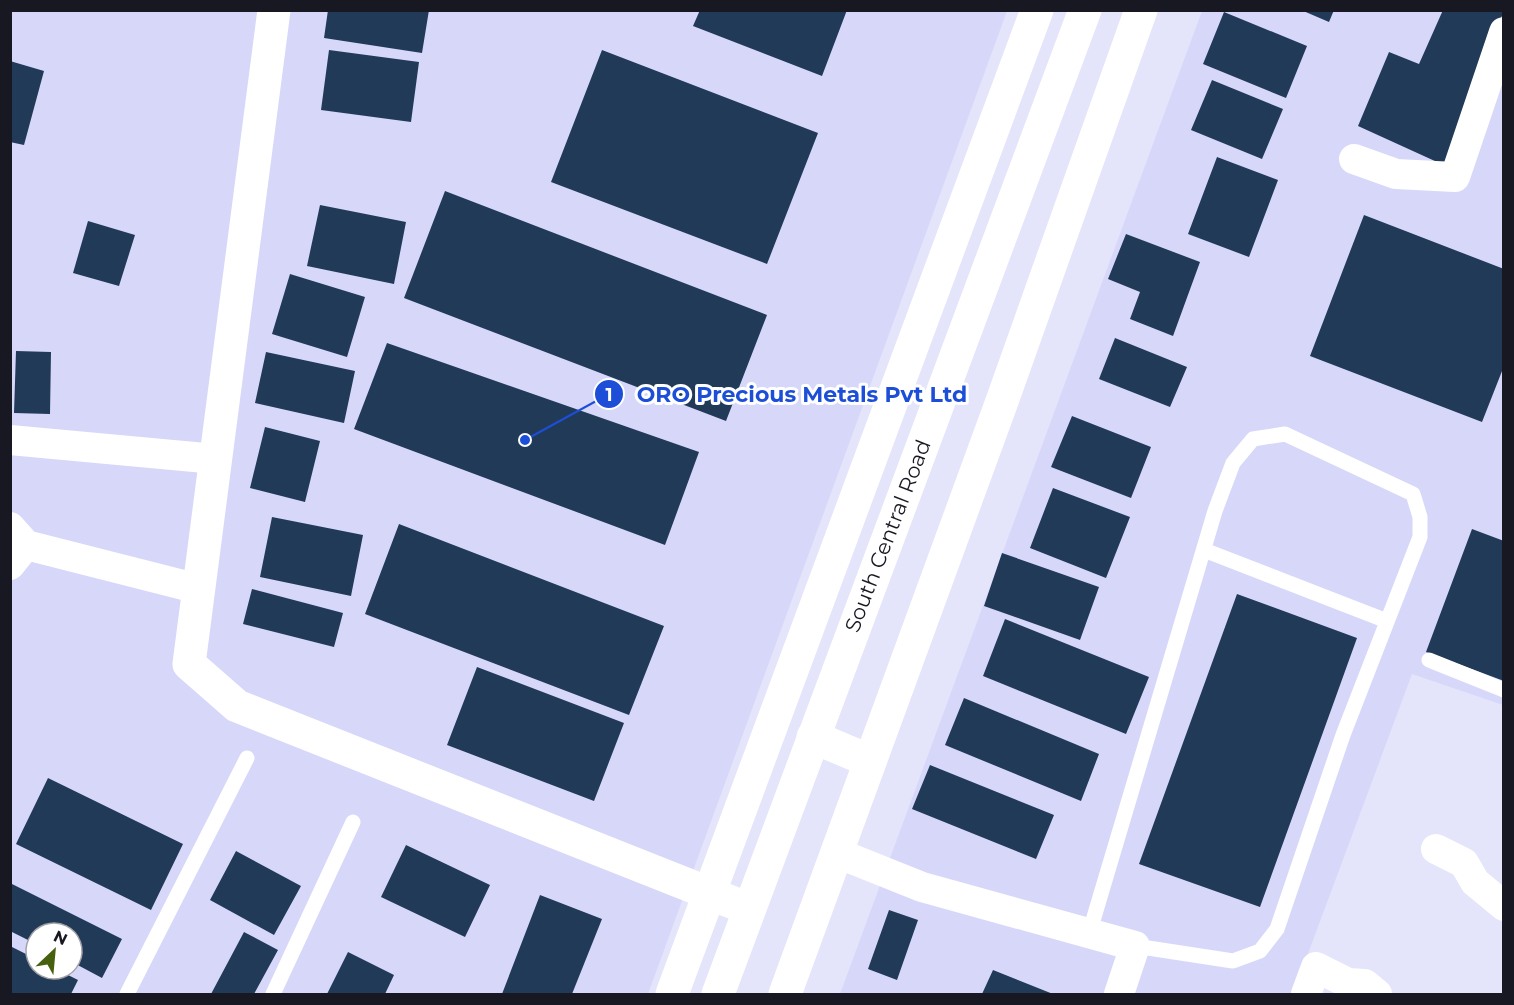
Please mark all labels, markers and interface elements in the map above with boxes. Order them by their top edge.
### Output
callout: ORO Precious Metals Pvt Ltd [594,374,979,414]
text: ORO Precious Metals Pvt Ltd [637,381,967,408]
text: 1 [605,384,613,406]
street label: South Central Road [839,436,936,636]
north arrow [24,921,84,981]
text: N [50,927,70,949]

